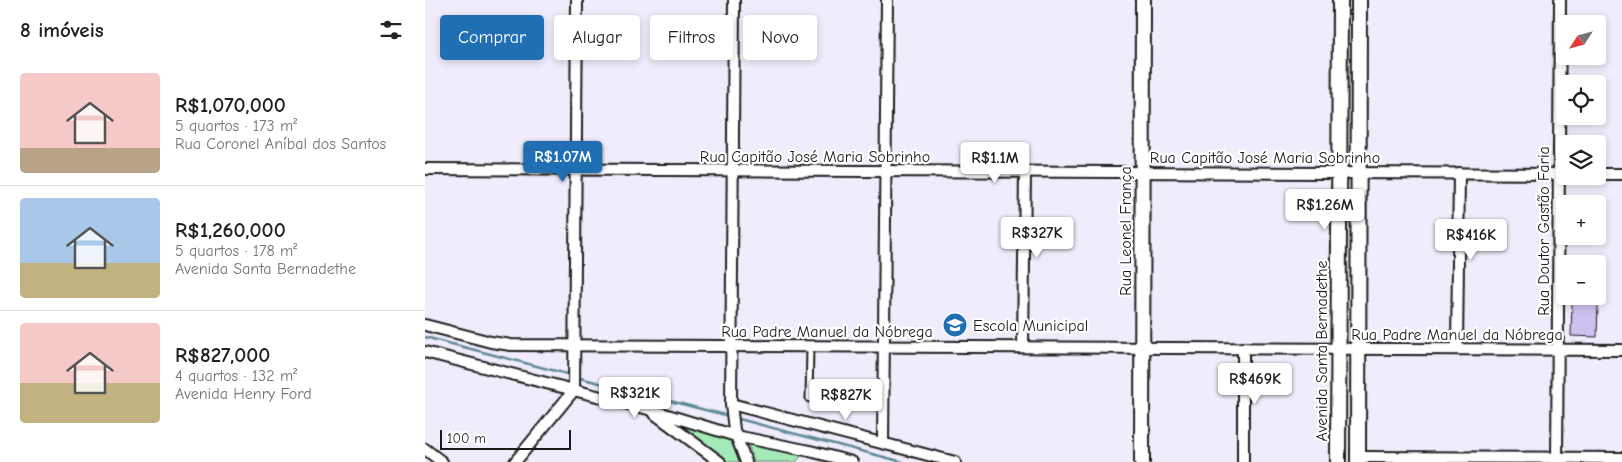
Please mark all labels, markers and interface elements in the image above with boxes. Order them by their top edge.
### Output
chip: Comprar [440,15,544,60]
chip: Alugar [554,15,640,60]
chip: Filtros [650,15,733,60]
chip: Novo [743,15,817,60]
north arrow [1556,15,1606,65]
map controls [1556,15,1606,305]
icon: filters [377,16,405,44]
text: 8 imóveis [20,18,104,42]
button: locate [1556,75,1606,125]
icon: home [60,93,120,153]
text: R$1,070,000 [175,93,286,117]
text: 5 quartos · 173 m² [175,117,297,135]
text: Rua Coronel Aníbal dos Santos [175,135,386,153]
button: layers [1556,135,1606,185]
pin: R$1.07M [517,140,609,183]
pin: R$1.1M [954,142,1036,184]
street label: Rua Doutor Gastão Faria [1535,146,1553,316]
text: R$1.07M [534,148,592,166]
street label: Rua Capitão José Maria Sobrinho [700,148,930,166]
text: R$1.1M [971,149,1019,167]
street label: Rua Capitão José Maria Sobrinho [1150,149,1380,167]
street label: Rua Leonel França [1117,166,1135,296]
pin: R$1.26M [1279,188,1371,231]
button: + [1556,195,1606,245]
text: R$1.26M [1296,196,1354,214]
pin: R$327K [996,216,1078,259]
icon: home [60,218,120,278]
text: R$1,260,000 [175,218,286,242]
pin: R$416K [1430,218,1512,261]
text: R$327K [1012,224,1062,242]
text: R$416K [1446,226,1496,244]
text: 5 quartos · 178 m² [175,242,297,260]
button: − [1556,255,1606,305]
text: Avenida Santa Bernadethe [175,260,356,278]
street label: Avenida Santa Bernadethe [1313,261,1331,441]
school or university icon: Escola Municipal [942,312,968,338]
place label: Escola Municipal [973,317,1088,335]
street label: Rua Padre Manuel da Nóbrega [721,323,933,341]
street label: Rua Padre Manuel da Nóbrega [1351,326,1563,344]
icon: home [60,343,120,403]
text: R$827,000 [175,343,270,367]
pin: R$469K [1214,362,1296,405]
text: 4 quartos · 132 m² [175,367,297,385]
text: R$469K [1229,370,1281,388]
pin: R$321K [594,376,676,419]
pin: R$827K [805,378,887,421]
text: R$321K [610,384,660,402]
text: Avenida Henry Ford [175,385,312,403]
text: R$827K [820,386,872,404]
scale bar [440,427,571,450]
text: 100 m [447,430,486,447]

